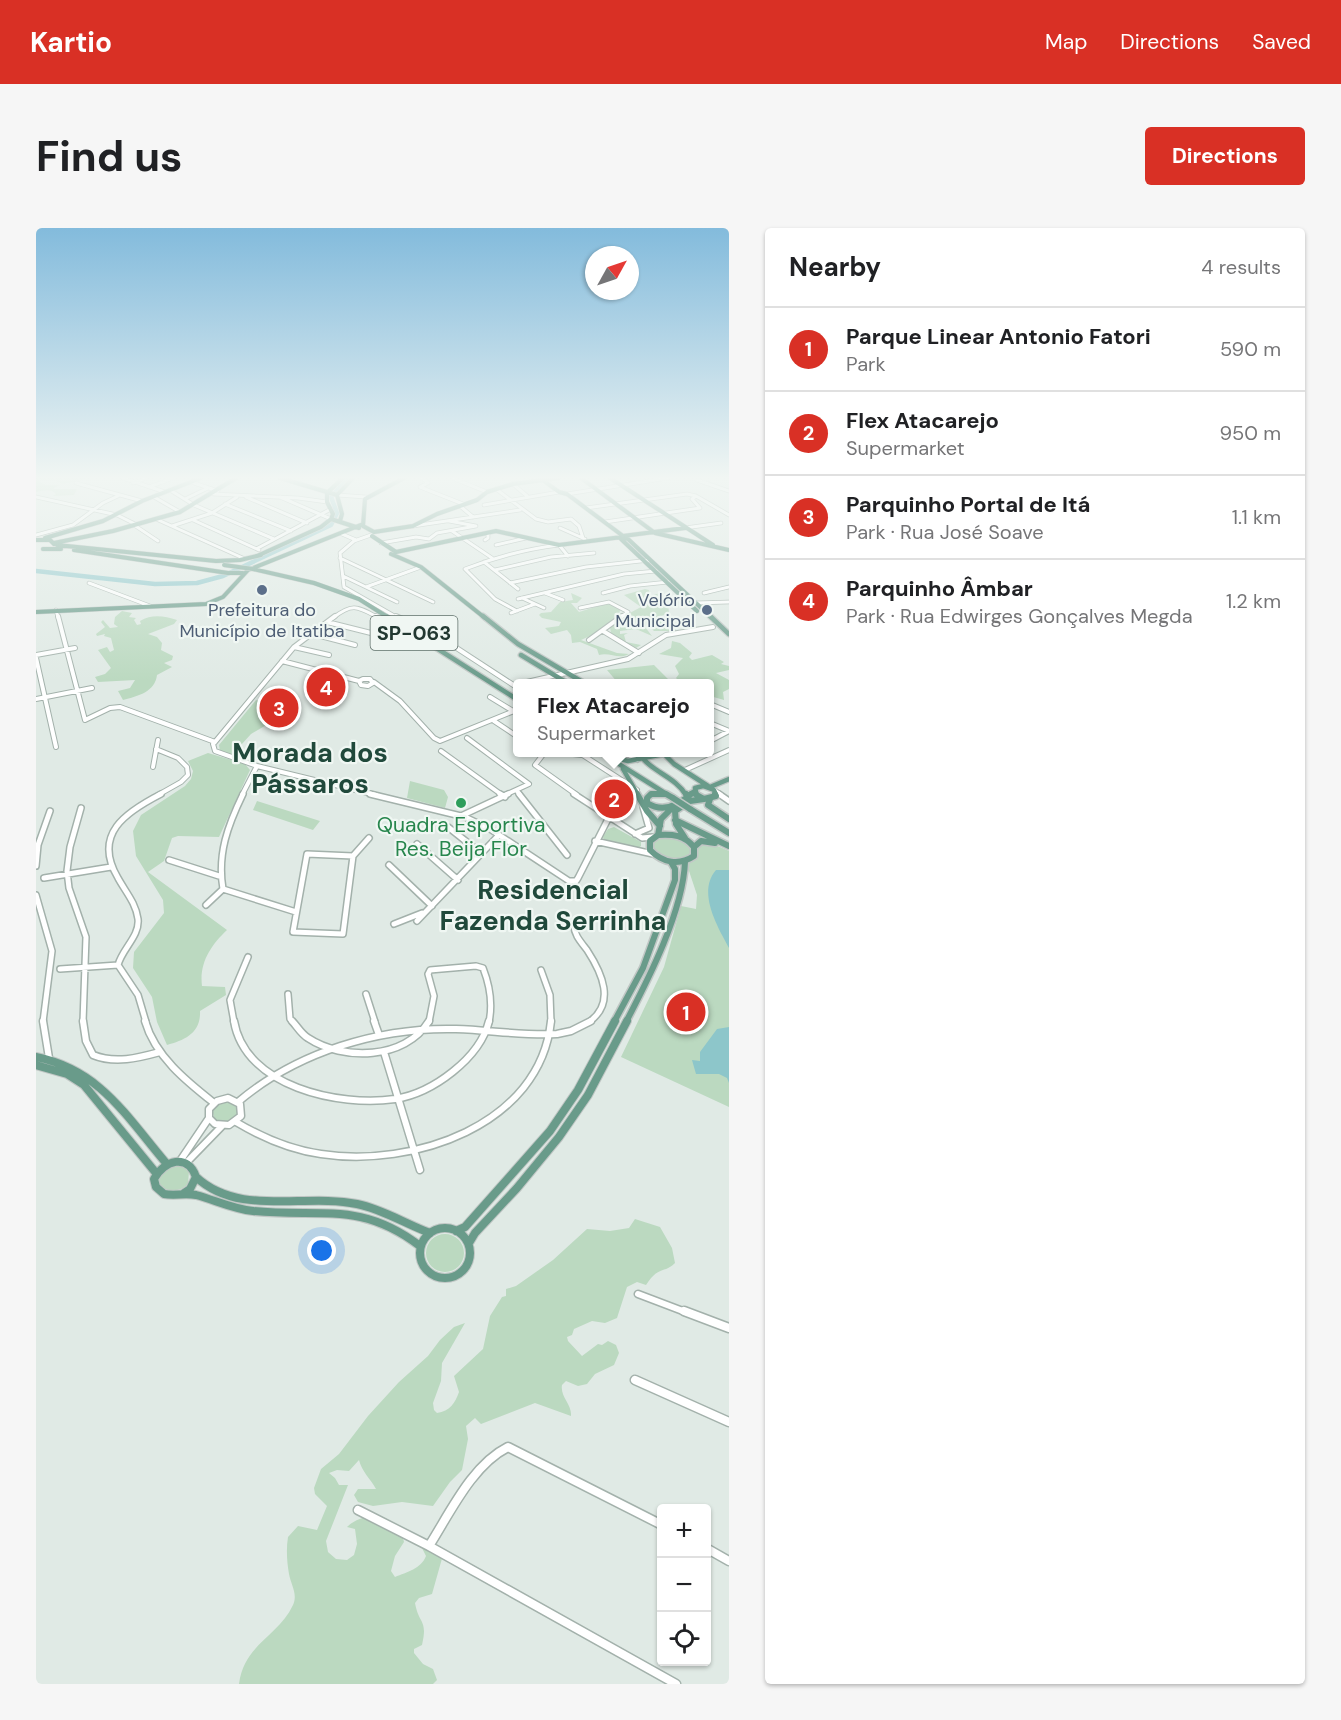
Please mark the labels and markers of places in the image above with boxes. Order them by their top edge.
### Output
marker: Prefeitura do Município de Itatiba [255,583,269,597]
place label: Velório Municipal [615,588,695,633]
place label: Prefeitura do Município de Itatiba [179,598,345,643]
marker: Velório Municipal [700,603,714,617]
pin: 4 [306,664,346,710]
pin: 3 [260,686,298,730]
pin: 2 [594,776,634,822]
marker: Quadra Esportiva Res. Beija Flor [454,796,468,810]
place label: Quadra Esportiva Res. Beija Flor [377,811,545,863]
pin: 1 [666,990,706,1034]

